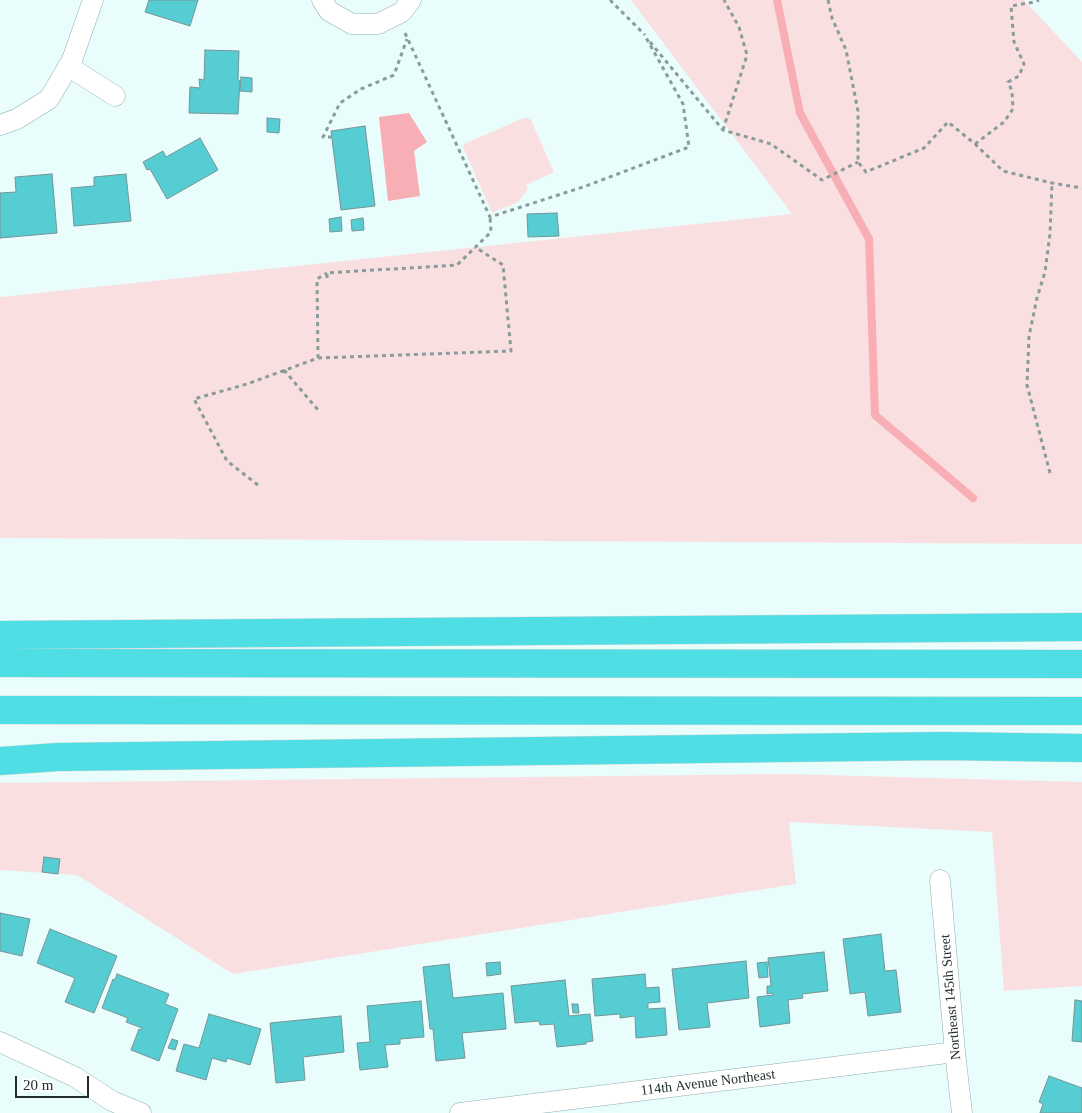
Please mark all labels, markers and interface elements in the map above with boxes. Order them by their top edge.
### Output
street label: Northeast 145th Street [937,934,965,1060]
scale bar [18,1066,91,1098]
street label: 114th Avenue Northeast [640,1066,776,1100]
text: 20 m [23,1077,53,1093]

